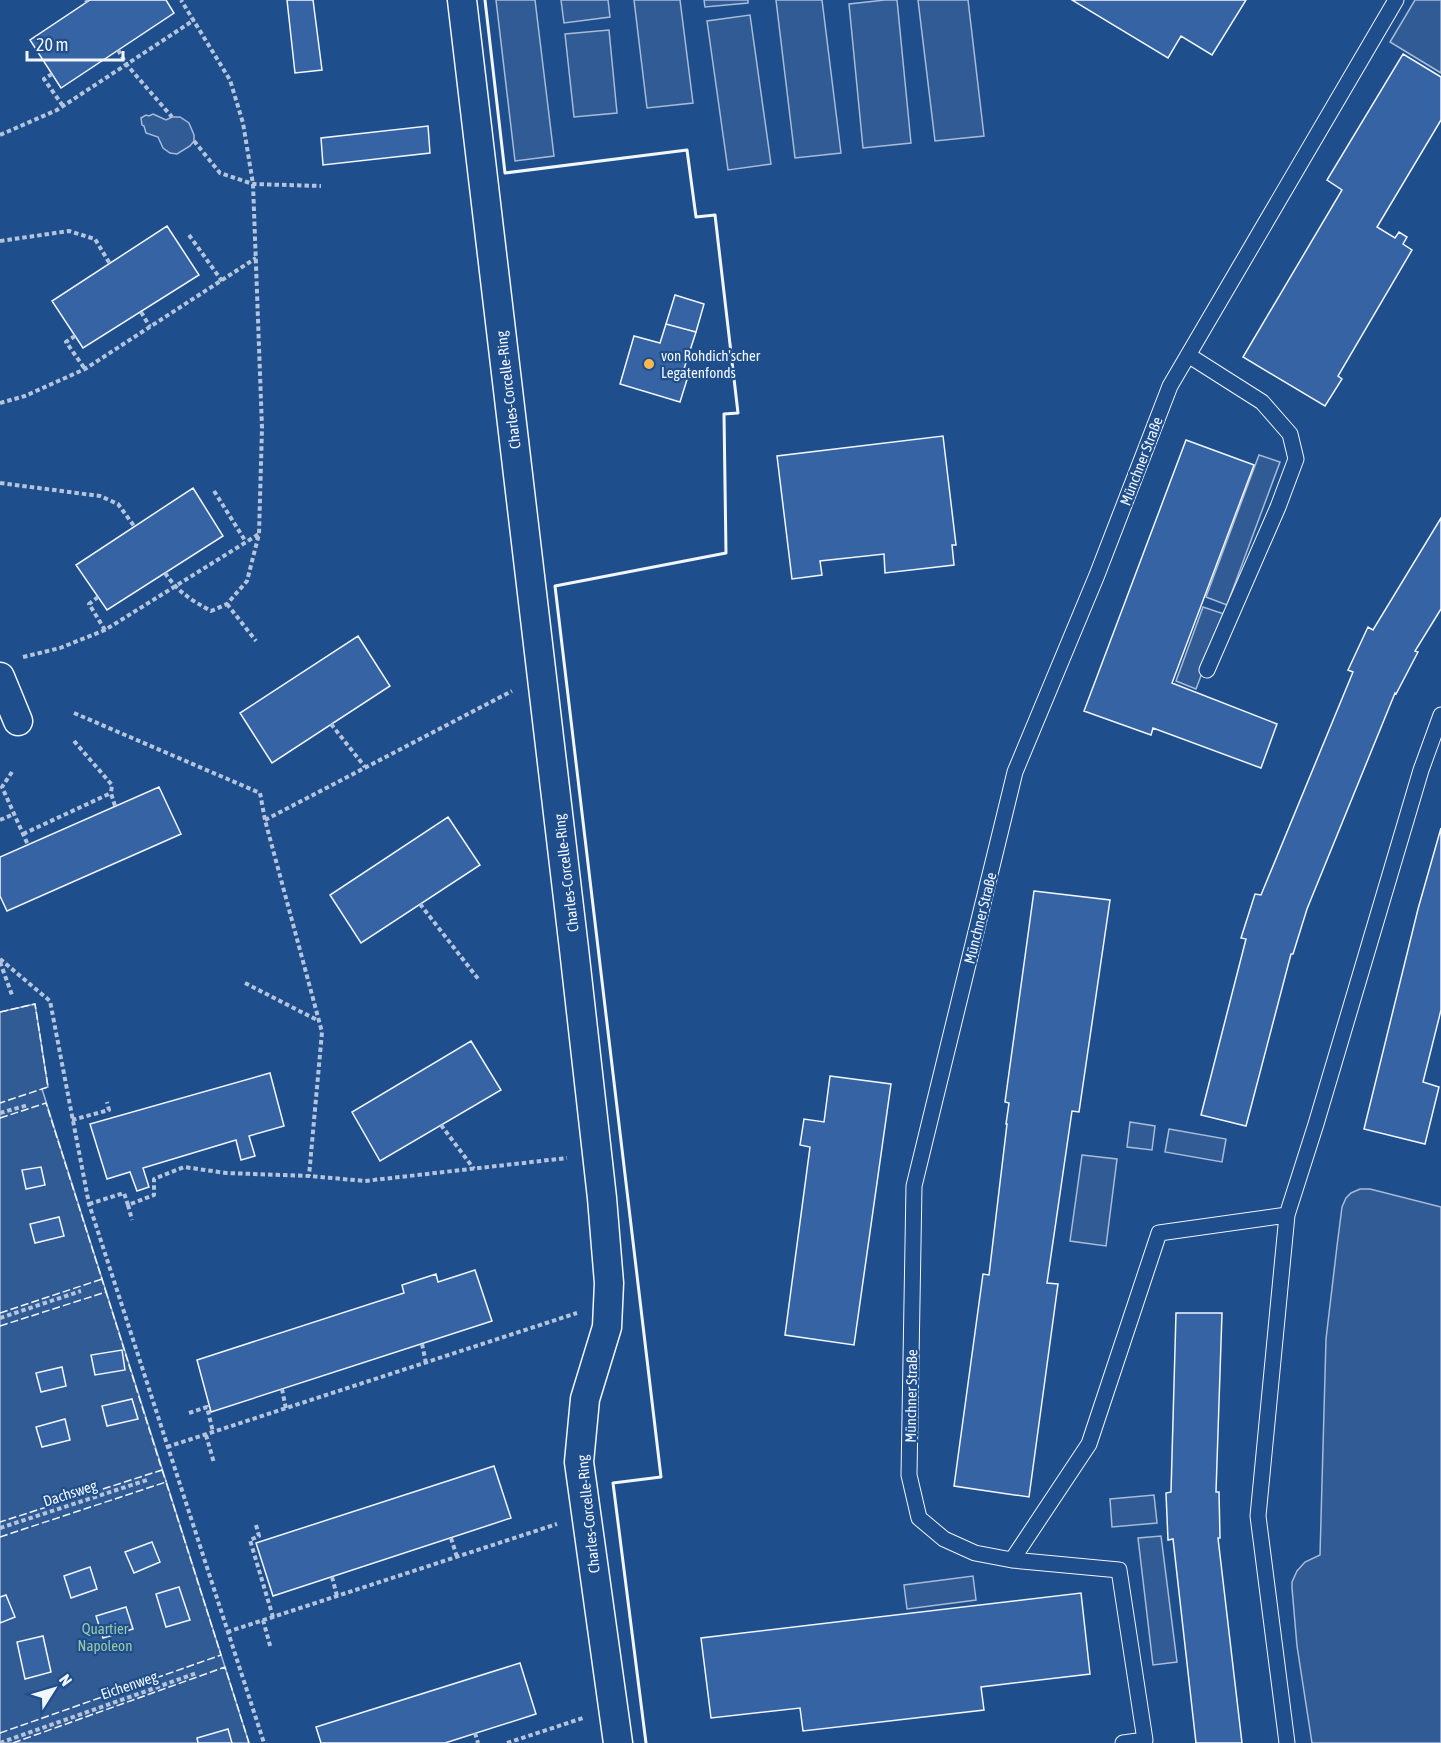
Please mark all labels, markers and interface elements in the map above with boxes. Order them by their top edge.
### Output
scale bar [27,24,123,62]
text: 20 m [36,34,68,55]
street label: Charles-Corcelle-Ring [492,330,524,450]
place label: von Rohdich'scher Legatenfonds [661,347,761,381]
marker: von Rohdich'scher Legatenfonds [642,357,656,371]
street label: Münchner Straße [1116,414,1166,508]
street label: Charles-Corcelle-Ring [550,813,582,933]
street label: Münchner Straße [960,870,1000,965]
street label: Münchner Straße [902,1349,920,1443]
street label: Charles-Corcelle-Ring [573,1454,603,1574]
street label: Dachsweg [41,1476,100,1510]
park label: Quartier Napoleon [78,1620,132,1654]
north arrow [24,1659,84,1719]
street label: Eichenweg [98,1667,160,1703]
text: N [56,1671,76,1689]

